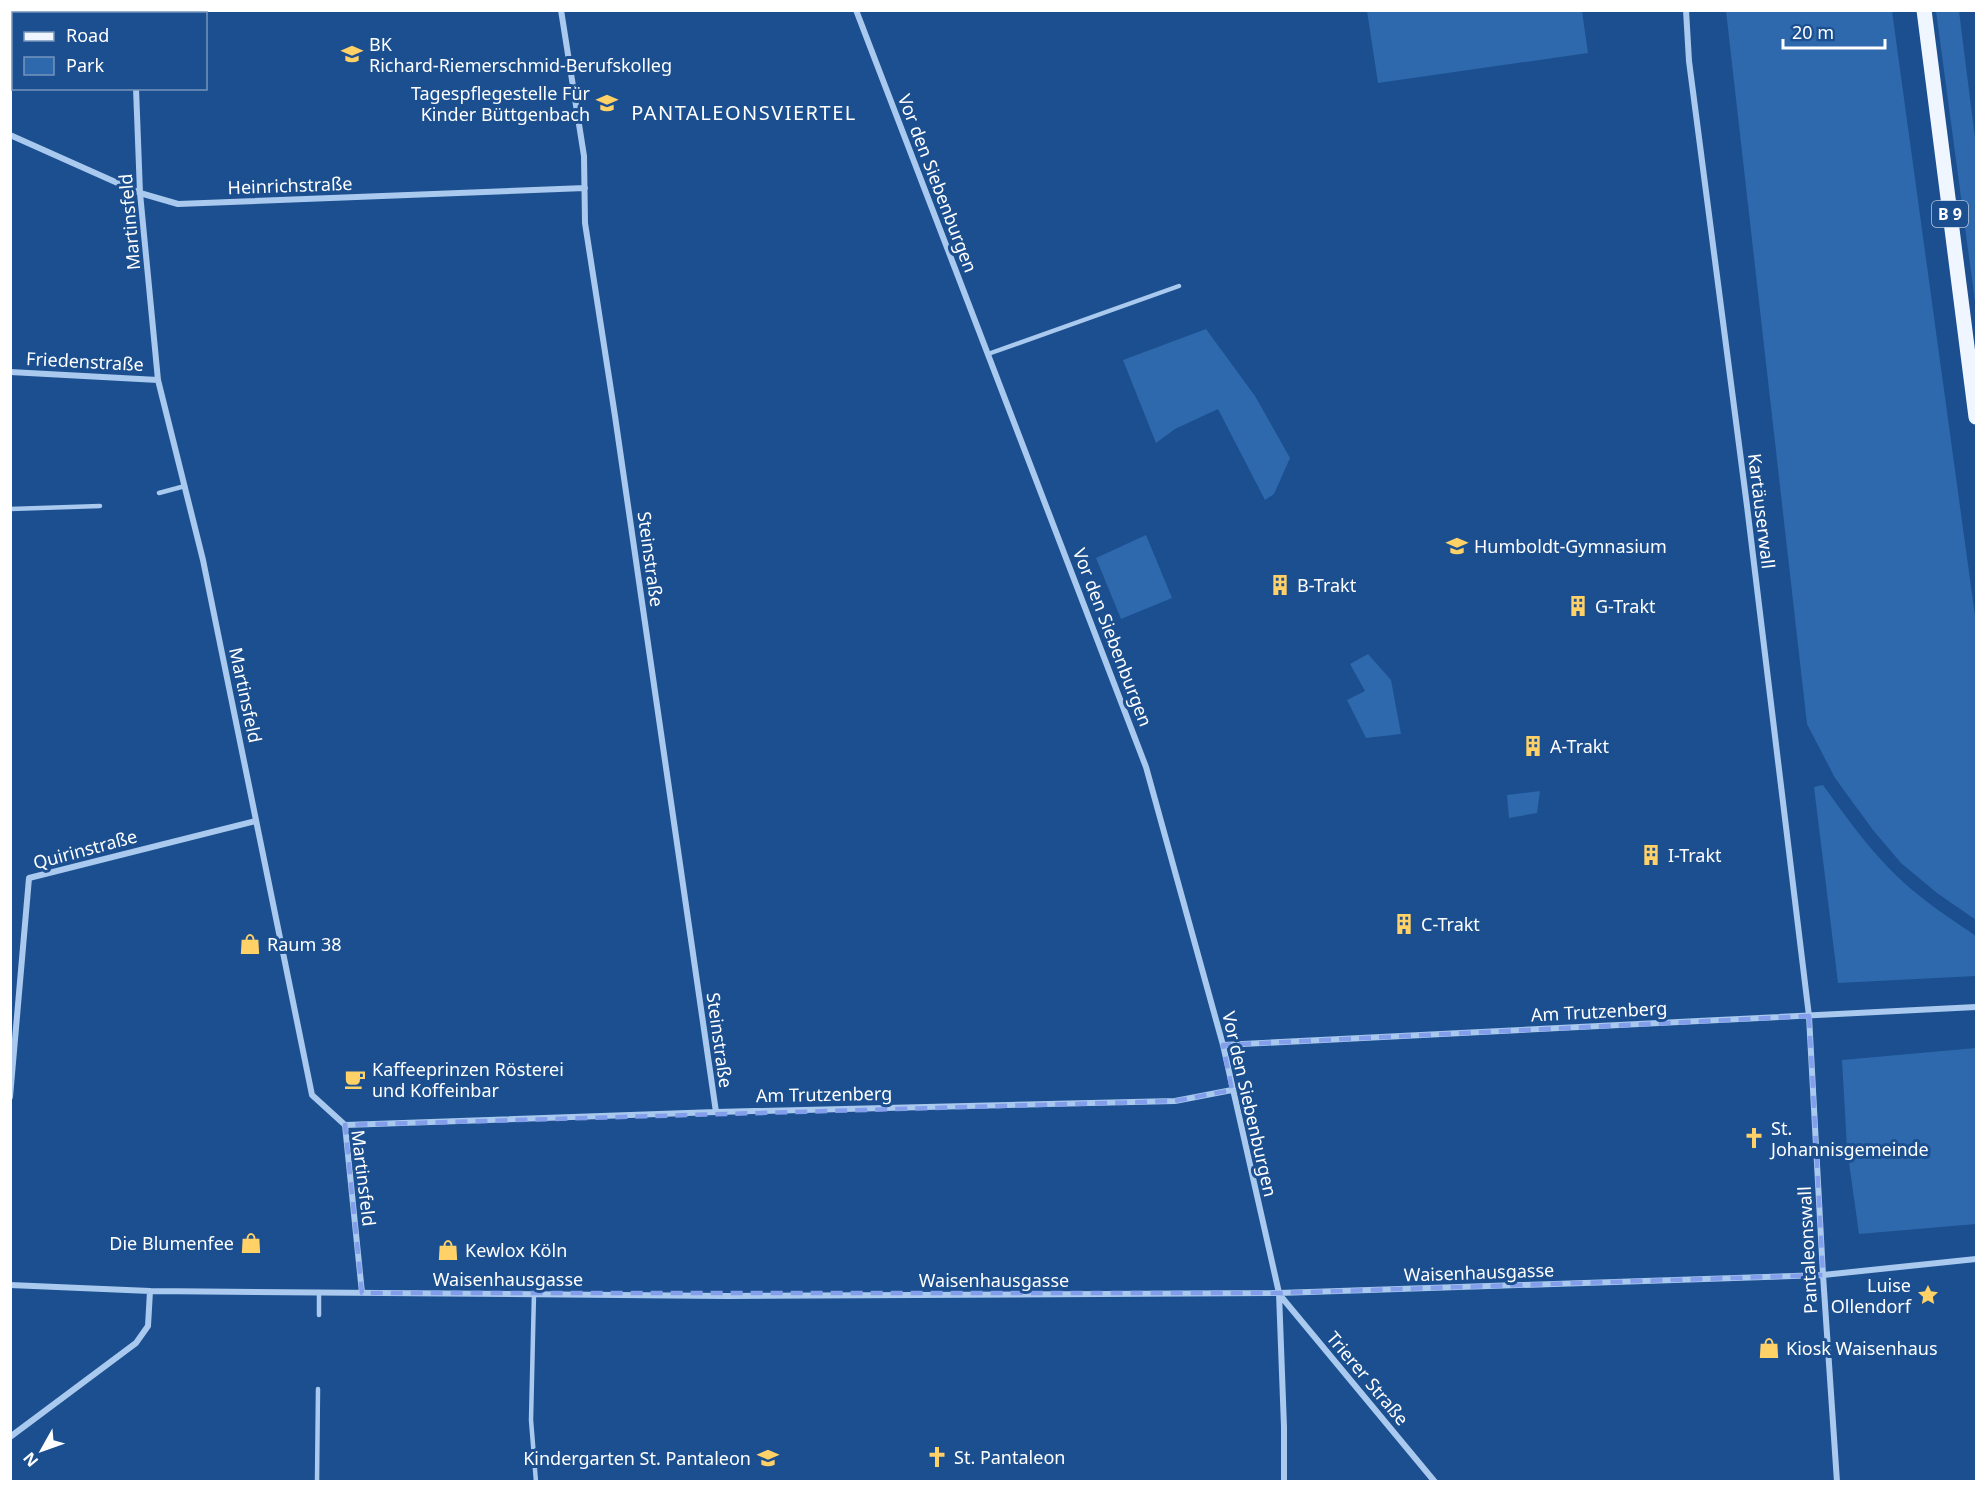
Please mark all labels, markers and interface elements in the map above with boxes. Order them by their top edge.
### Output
legend [12,12,207,90]
scale bar [1783,12,1885,50]
text: 20 m [1792,20,1834,44]
text: Road [66,23,109,47]
place label: BK Richard-Riemerschmid-Berufskolleg [369,32,672,77]
school or university icon: BK Richard-Riemerschmid-Berufskolleg [340,42,364,66]
text: Park [66,53,104,77]
place label: Tagespflegestelle Für Kinder Büttgenbach [411,81,591,126]
street label: Vor den Siebenburgen [893,90,983,276]
school or university icon: Tagespflegestelle Für Kinder Büttgenbach [595,91,619,115]
district label: PANTALEONSVIERTEL [631,99,857,126]
street label: Heinrichstraße [227,171,353,199]
street label: Martinsfeld [113,173,145,271]
road number: B 9 [1932,201,1968,227]
street label: Friedenstraße [26,346,144,376]
street label: Kartäuserwall [1743,452,1781,570]
street label: Steinstraße [632,510,670,608]
school or university icon: Humboldt-Gymnasium [1445,534,1469,558]
place label: Humboldt-Gymnasium [1474,534,1667,558]
street label: Vor den Siebenburgen [1068,544,1158,730]
building icon: B-Trakt [1268,573,1292,597]
place label: B-Trakt [1297,573,1357,597]
building icon: G-Trakt [1566,594,1590,618]
place label: G-Trakt [1595,594,1656,618]
street label: Martinsfeld [224,645,268,745]
building icon: A-Trakt [1521,734,1545,758]
place label: A-Trakt [1550,734,1609,758]
street label: Quirinstraße [30,824,140,874]
building icon: I-Trakt [1639,843,1663,867]
place label: I-Trakt [1668,843,1722,867]
building icon: C-Trakt [1392,912,1416,936]
place label: C-Trakt [1421,912,1480,936]
shop icon: Raum 38 [238,932,262,956]
place label: Raum 38 [267,932,342,956]
street label: Steinstraße [701,991,739,1089]
street label: Am Trutzenberg [1530,995,1668,1027]
street label: Vor den Siebenburgen [1217,1009,1283,1199]
place label: Kaffeeprinzen Rösterei und Koffeinbar [372,1057,564,1102]
cafe icon: Kaffeeprinzen Rösterei und Koffeinbar [343,1067,367,1091]
street label: Am Trutzenberg [756,1081,892,1107]
place label: St. Johannisgemeinde [1769,1116,1929,1161]
church icon: St. Johannisgemeinde [1742,1126,1766,1150]
street label: Martinsfeld [346,1128,382,1228]
street label: Pantaleonswall [1792,1186,1822,1314]
place label: Die Blumenfee [109,1231,234,1255]
shop icon: Die Blumenfee [239,1231,263,1255]
shop icon: Kewlox Köln [436,1238,460,1262]
place label: Kewlox Köln [465,1238,567,1262]
street label: Waisenhausgasse [1403,1257,1555,1287]
street label: Waisenhausgasse [433,1267,583,1291]
street label: Waisenhausgasse [919,1268,1069,1292]
place label: Luise Ollendorf [1831,1273,1912,1318]
place icon: Luise Ollendorf [1916,1283,1940,1307]
street label: Trierer Straße [1322,1326,1414,1430]
shop icon: Kiosk Waisenhaus [1757,1336,1781,1360]
place label: Kiosk Waisenhaus [1786,1336,1938,1360]
north arrow [12,1420,72,1480]
church icon: St. Pantaleon [925,1445,949,1469]
place label: St. Pantaleon [954,1445,1065,1469]
place label: Kindergarten St. Pantaleon [523,1446,751,1470]
school or university icon: Kindergarten St. Pantaleon [756,1446,780,1470]
text: N [18,1448,43,1472]

